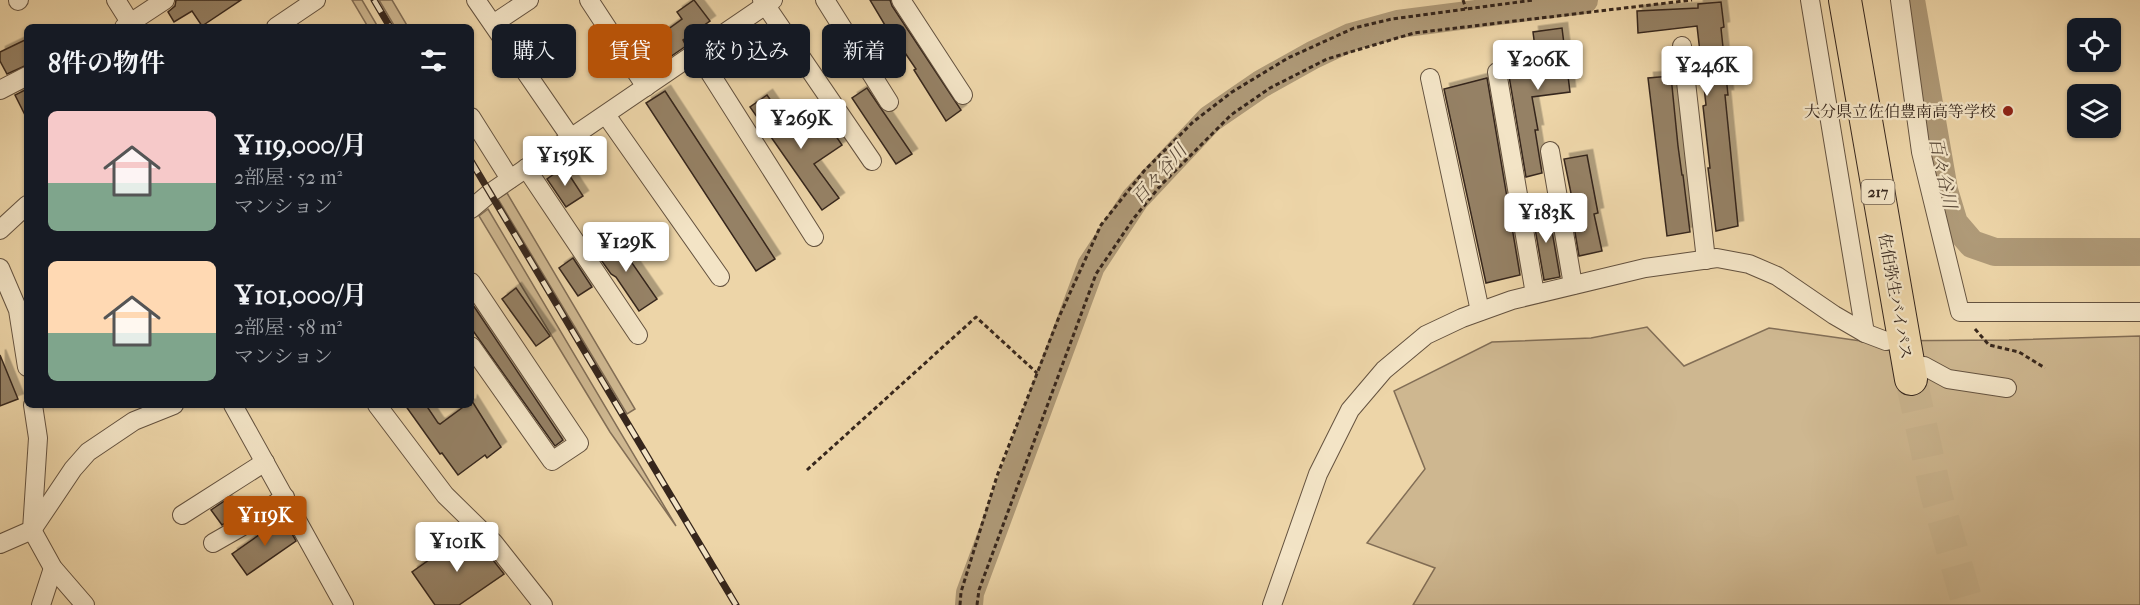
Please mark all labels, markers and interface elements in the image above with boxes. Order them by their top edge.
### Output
map controls [2067,18,2121,138]
button: locate [2067,18,2121,72]
chip: 購入 [492,24,576,78]
chip: 賃貸 [588,24,672,78]
chip: 絞り込み [684,24,810,78]
chip: 新着 [822,24,906,78]
pin: ¥206K [1496,40,1580,91]
icon: filters [417,44,450,77]
pin: ¥246K [1665,46,1749,97]
text: 8件の物件 [48,48,165,79]
text: ¥206K [1507,48,1569,71]
text: ¥246K [1675,54,1739,77]
button: layers [2067,84,2121,138]
pin: ¥269K [759,99,843,150]
place label: 大分県立佐伯豊南高等学校 [1804,102,1996,121]
marker: 大分県立佐伯豊南高等学校 [2001,104,2015,118]
text: ¥269K [770,107,832,130]
text: ¥119,000/月 [234,130,367,161]
icon: home [96,135,168,207]
pin: ¥159K [523,136,607,187]
water label: 百々谷川 [1925,136,1961,212]
water label: 百々谷川 [1127,139,1193,208]
text: ¥159K [537,144,593,167]
text: 2部屋 · 52 m² [234,166,342,189]
road number: 217 [1862,180,1894,204]
pin: ¥183K [1504,193,1588,244]
text: マンション [234,195,333,218]
text: ¥183K [1518,201,1574,224]
pin: ¥129K [584,222,668,273]
text: ¥129K [597,230,655,253]
street label: 佐伯弥生バイパス [1875,232,1916,361]
text: ¥101,000/月 [234,280,368,311]
icon: home [96,285,168,357]
text: 2部屋 · 58 m² [234,316,342,339]
text: マンション [234,345,333,368]
pin: ¥119K [223,496,307,547]
text: ¥119K [238,504,292,527]
pin: ¥101K [415,522,499,573]
text: ¥101K [429,530,485,553]

